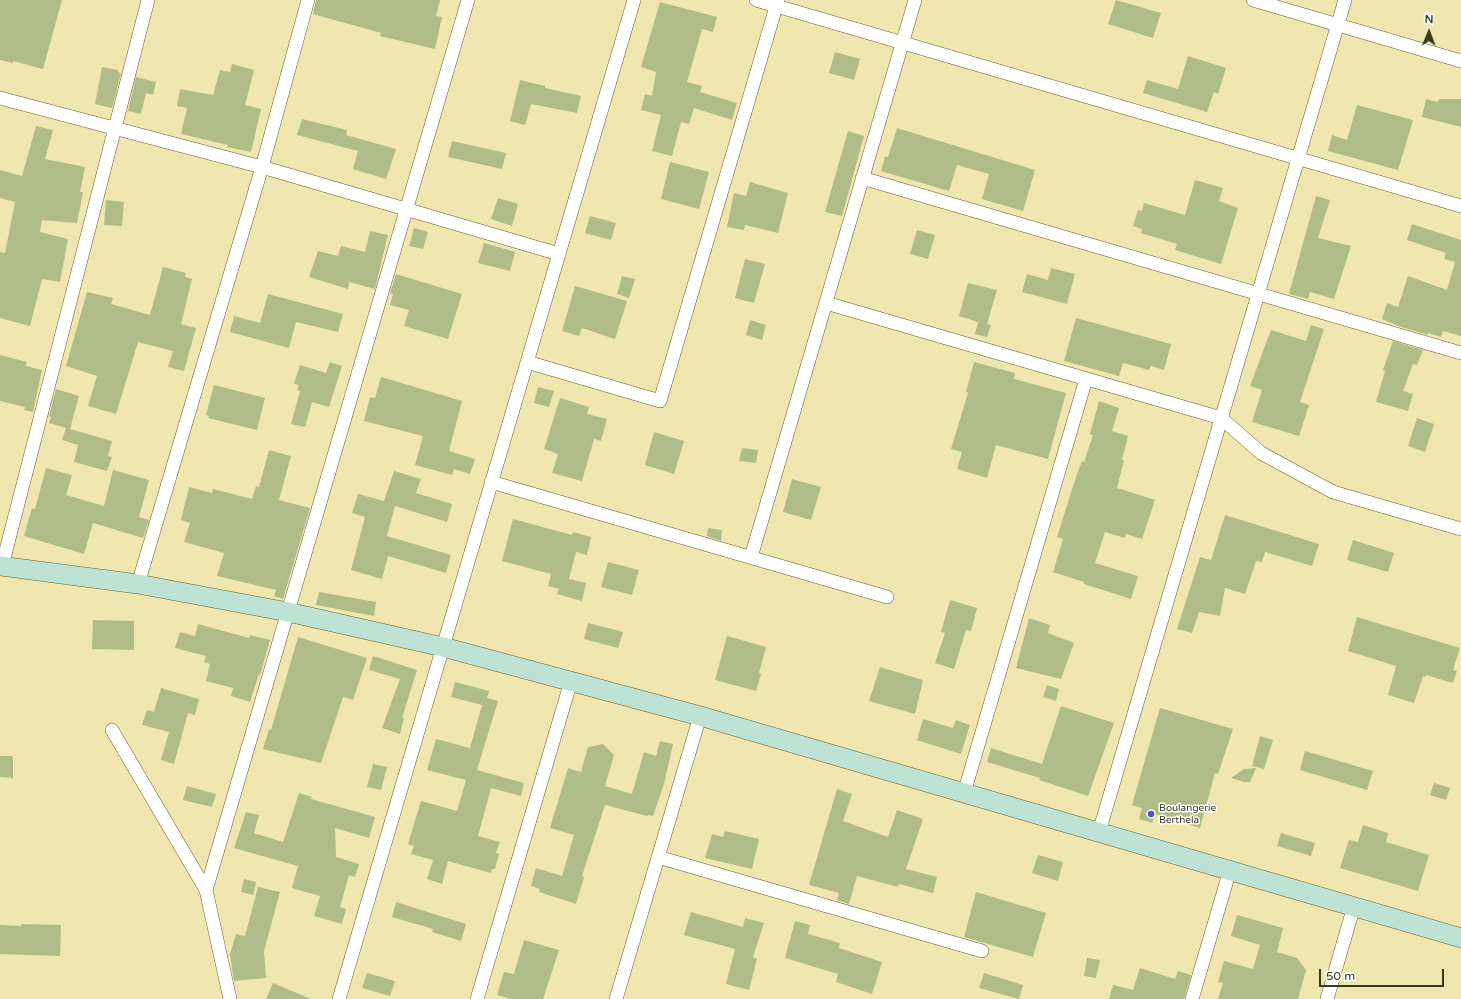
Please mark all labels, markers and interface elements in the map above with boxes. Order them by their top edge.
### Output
north arrow [1409,12,1449,52]
text: N [1425,13,1434,26]
place label: Boulangerie Berthela [1159,802,1216,826]
marker: Boulangerie Berthela [1146,809,1156,819]
scale bar [1321,961,1446,987]
text: 50 m [1326,969,1355,983]

